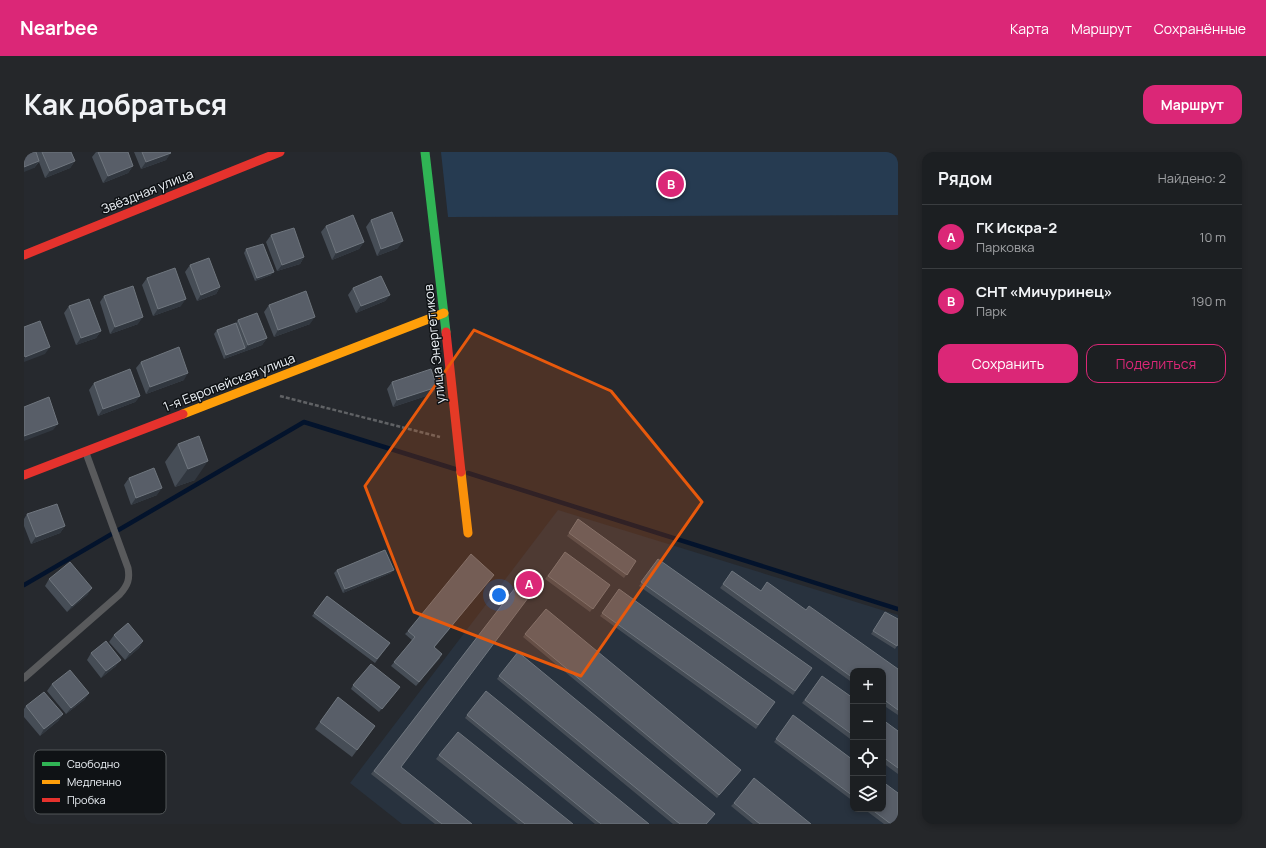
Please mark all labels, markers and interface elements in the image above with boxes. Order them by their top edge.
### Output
text: Nearbee [20,15,98,41]
text: Карта [1010,19,1049,38]
text: Маршрут [1071,19,1132,38]
text: Сохранённые [1154,19,1246,38]
text: Как добраться [24,85,227,123]
button: Маршрут [1143,85,1242,124]
street label: Звёздная улица [98,164,196,218]
text: Рядом [938,167,992,190]
pin: B [658,169,684,199]
text: Найдено: 2 [1158,169,1226,187]
text: ГК Искра-2 [976,217,1057,238]
text: A [947,228,955,246]
text: 10 m [1199,228,1226,246]
text: Парковка [976,238,1035,256]
text: СНТ «Мичуринец» [976,281,1113,302]
street label: улица Энергетиков [419,283,449,405]
text: B [947,292,955,310]
text: 190 m [1191,292,1226,310]
text: Парк [976,302,1006,320]
button: Сохранить [938,344,1078,383]
button: Поделиться [1086,344,1226,383]
street label: 1-я Европейская улица [160,349,298,415]
pin: A [516,569,542,599]
your location [489,585,509,605]
map controls [850,668,886,812]
button: + [850,668,886,704]
button: − [850,704,886,740]
button: locate [850,740,886,776]
legend [34,750,166,814]
text: Свободно [67,756,120,771]
text: Медленно [67,774,122,789]
button: layers [850,776,886,812]
text: Пробка [67,792,106,807]

